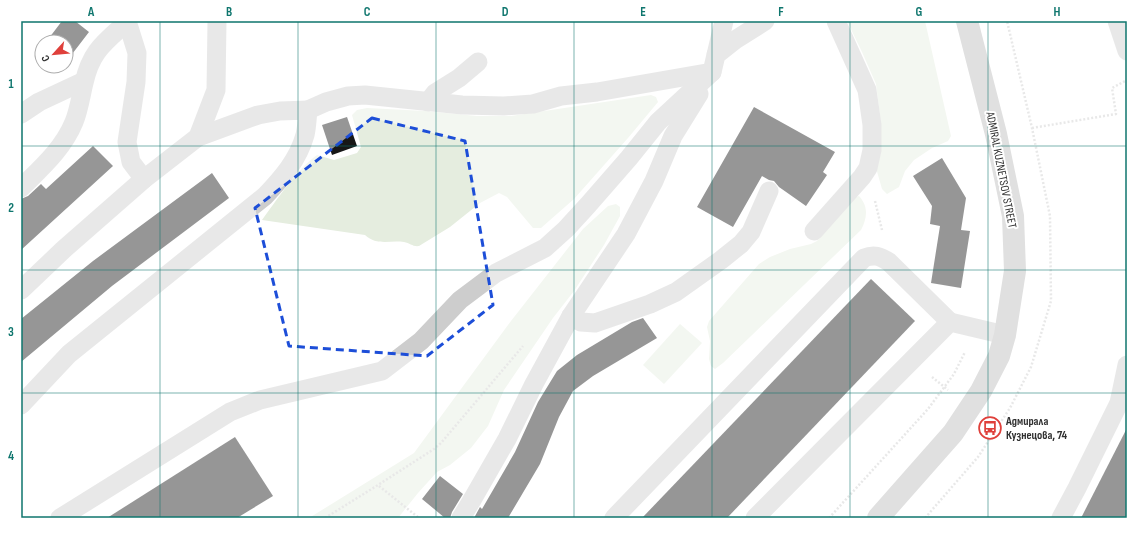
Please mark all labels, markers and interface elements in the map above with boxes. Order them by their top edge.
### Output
text: A [87,4,95,20]
text: B [226,4,232,20]
text: C [364,4,371,20]
text: D [502,4,509,20]
text: E [640,4,646,20]
text: F [778,4,784,20]
text: G [916,4,923,20]
text: H [1054,4,1061,20]
north arrow [34,34,74,74]
text: С [38,53,53,64]
text: 1 [8,76,14,92]
street label: ADMIRAL KUZNETSOV STREET [982,110,1020,230]
text: 2 [8,200,14,216]
text: 3 [8,324,14,340]
place label: Адмирала Кузнецова, 74 [1005,414,1068,443]
bus stop icon: Адмирала Кузнецова, 74 [977,415,1003,441]
text: 4 [8,448,14,464]

